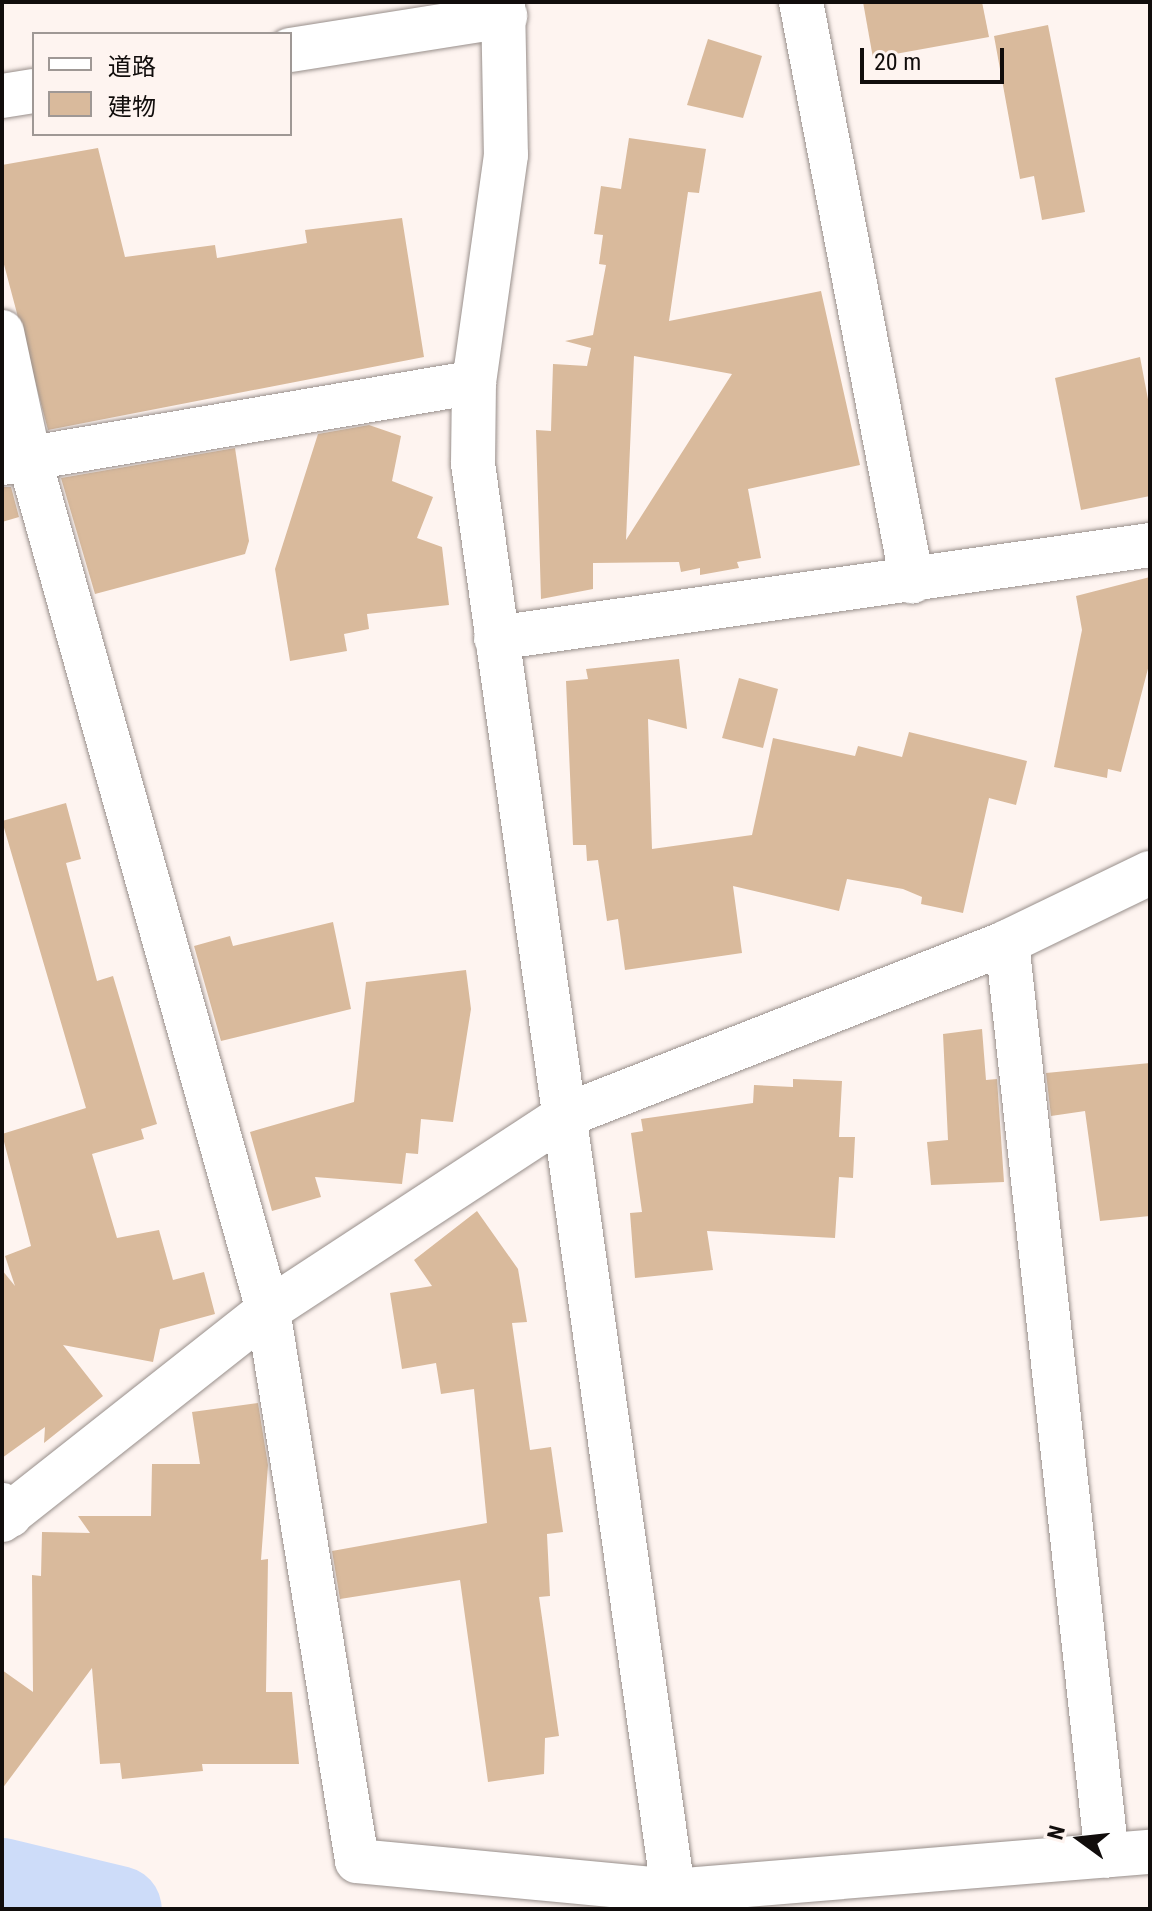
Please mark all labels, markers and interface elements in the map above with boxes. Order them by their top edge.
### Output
legend [32,32,292,136]
scale bar [864,32,1008,82]
text: 20 m [874,48,921,76]
text: 道路 [108,53,156,81]
text: 建物 [108,93,156,121]
north arrow [1040,1799,1120,1879]
text: N [1043,1823,1070,1842]

